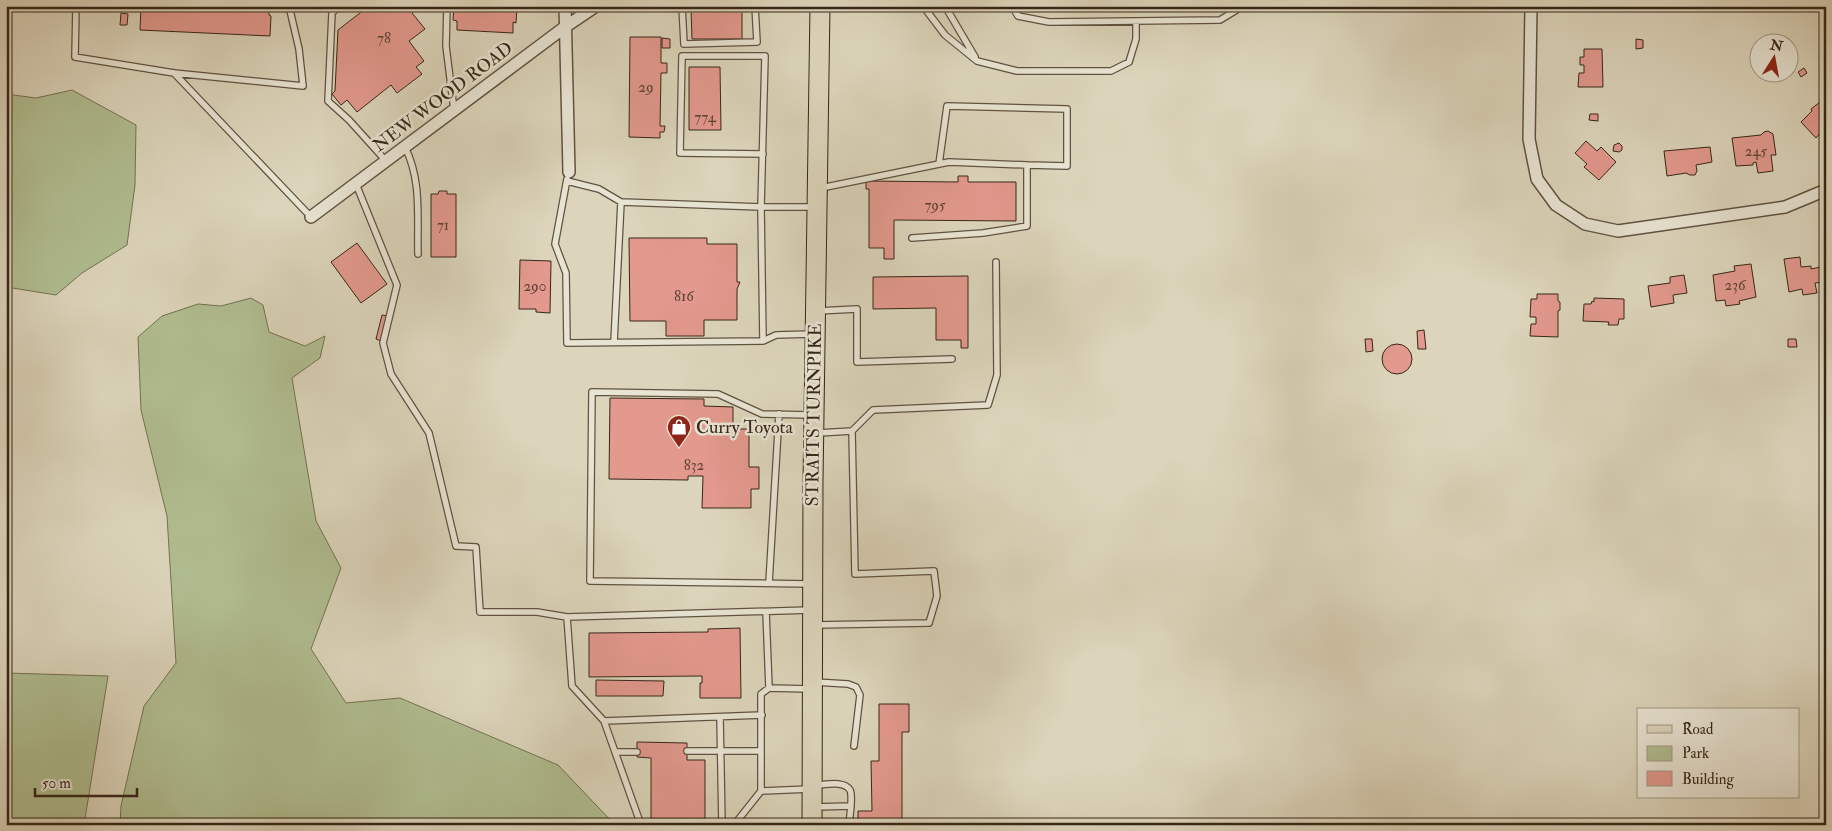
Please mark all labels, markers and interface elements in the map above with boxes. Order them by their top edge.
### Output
house number: 78 [377,29,391,48]
north arrow [1750,32,1800,82]
text: N [1768,36,1785,55]
street label: NEW WOOD ROAD [368,37,518,157]
house number: 29 [638,78,654,97]
house number: 774 [694,108,717,127]
house number: 245 [1745,142,1768,161]
house number: 795 [924,196,946,215]
house number: 71 [437,216,449,235]
house number: 236 [1725,276,1747,295]
house number: 290 [524,277,546,296]
house number: 816 [674,287,695,306]
street label: STRAITS TURNPIKE [801,323,827,507]
shop icon: Curry Toyota [666,414,692,448]
place label: Curry Toyota [696,416,793,439]
house number: 832 [684,456,705,475]
legend [1637,708,1800,798]
text: Road [1682,720,1714,739]
text: Park [1682,744,1709,763]
scale bar [35,766,138,798]
text: Building [1682,770,1734,789]
text: 50 m [42,774,71,793]

